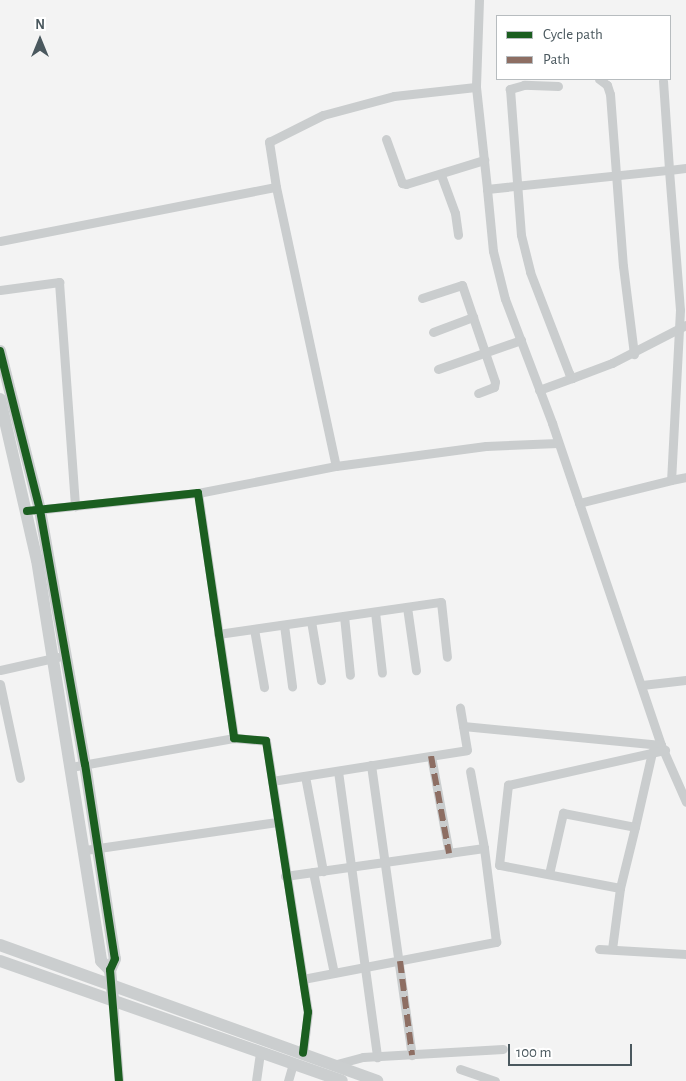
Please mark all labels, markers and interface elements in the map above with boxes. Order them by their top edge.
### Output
north arrow [15,15,65,65]
legend [496,15,671,80]
text: N [35,18,45,32]
text: Cycle path [543,27,603,42]
text: Path [543,52,570,67]
scale bar [511,1034,635,1066]
text: 100 m [516,1045,551,1060]

